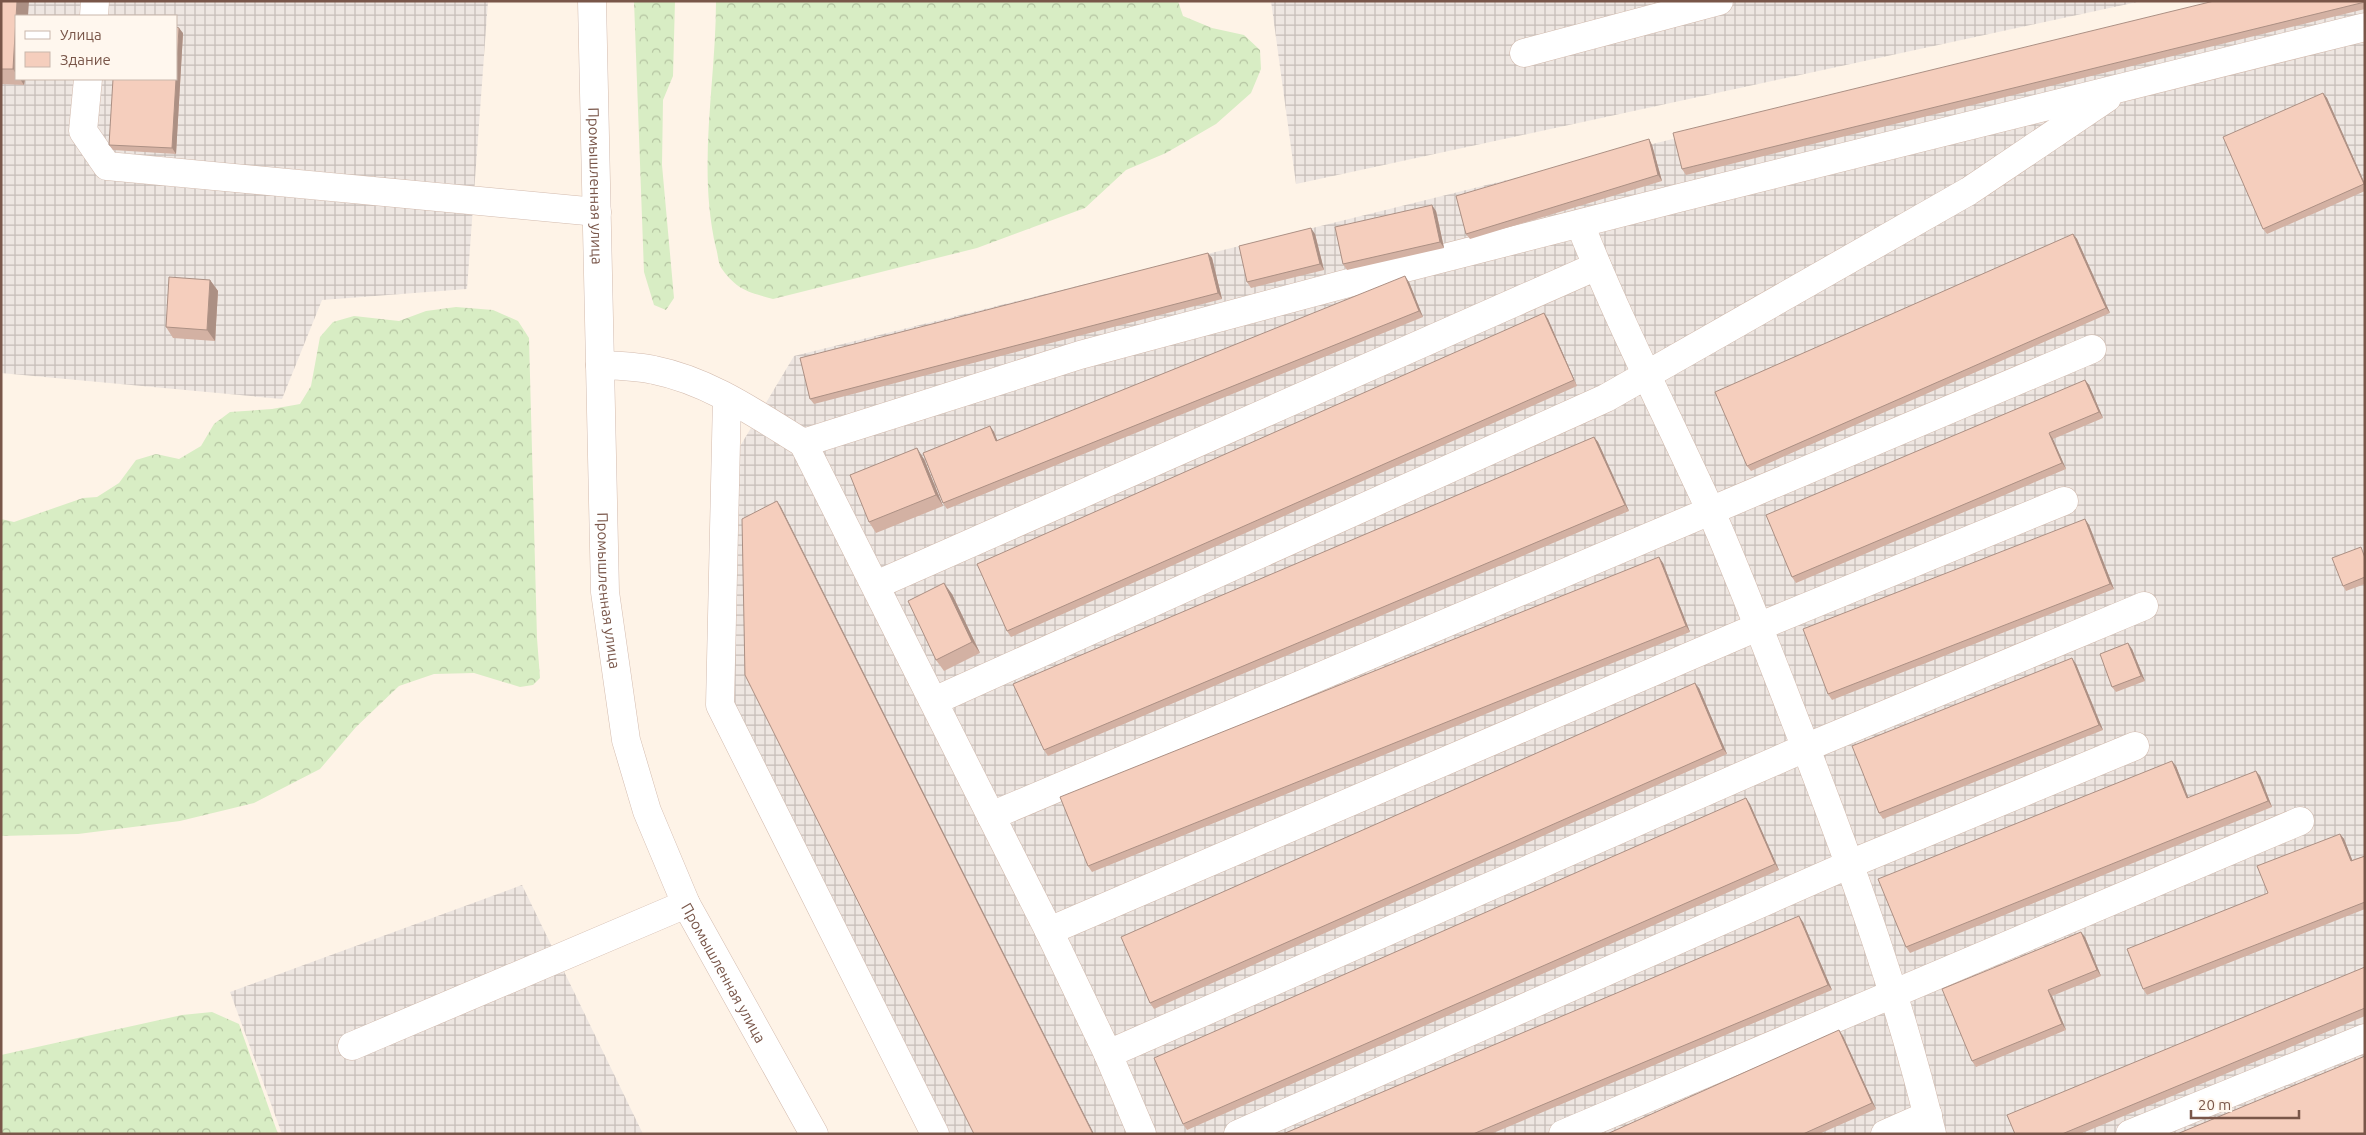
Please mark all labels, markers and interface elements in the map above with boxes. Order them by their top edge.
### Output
legend [15,15,178,80]
text: Улица [60,26,102,43]
text: Здание [60,51,111,68]
street label: Промышленная улица [586,107,606,265]
street label: Промышленная улица [595,512,624,670]
street label: Промышленная улица [679,900,770,1045]
scale bar [2191,1088,2298,1120]
text: 20 m [2198,1096,2231,1113]

